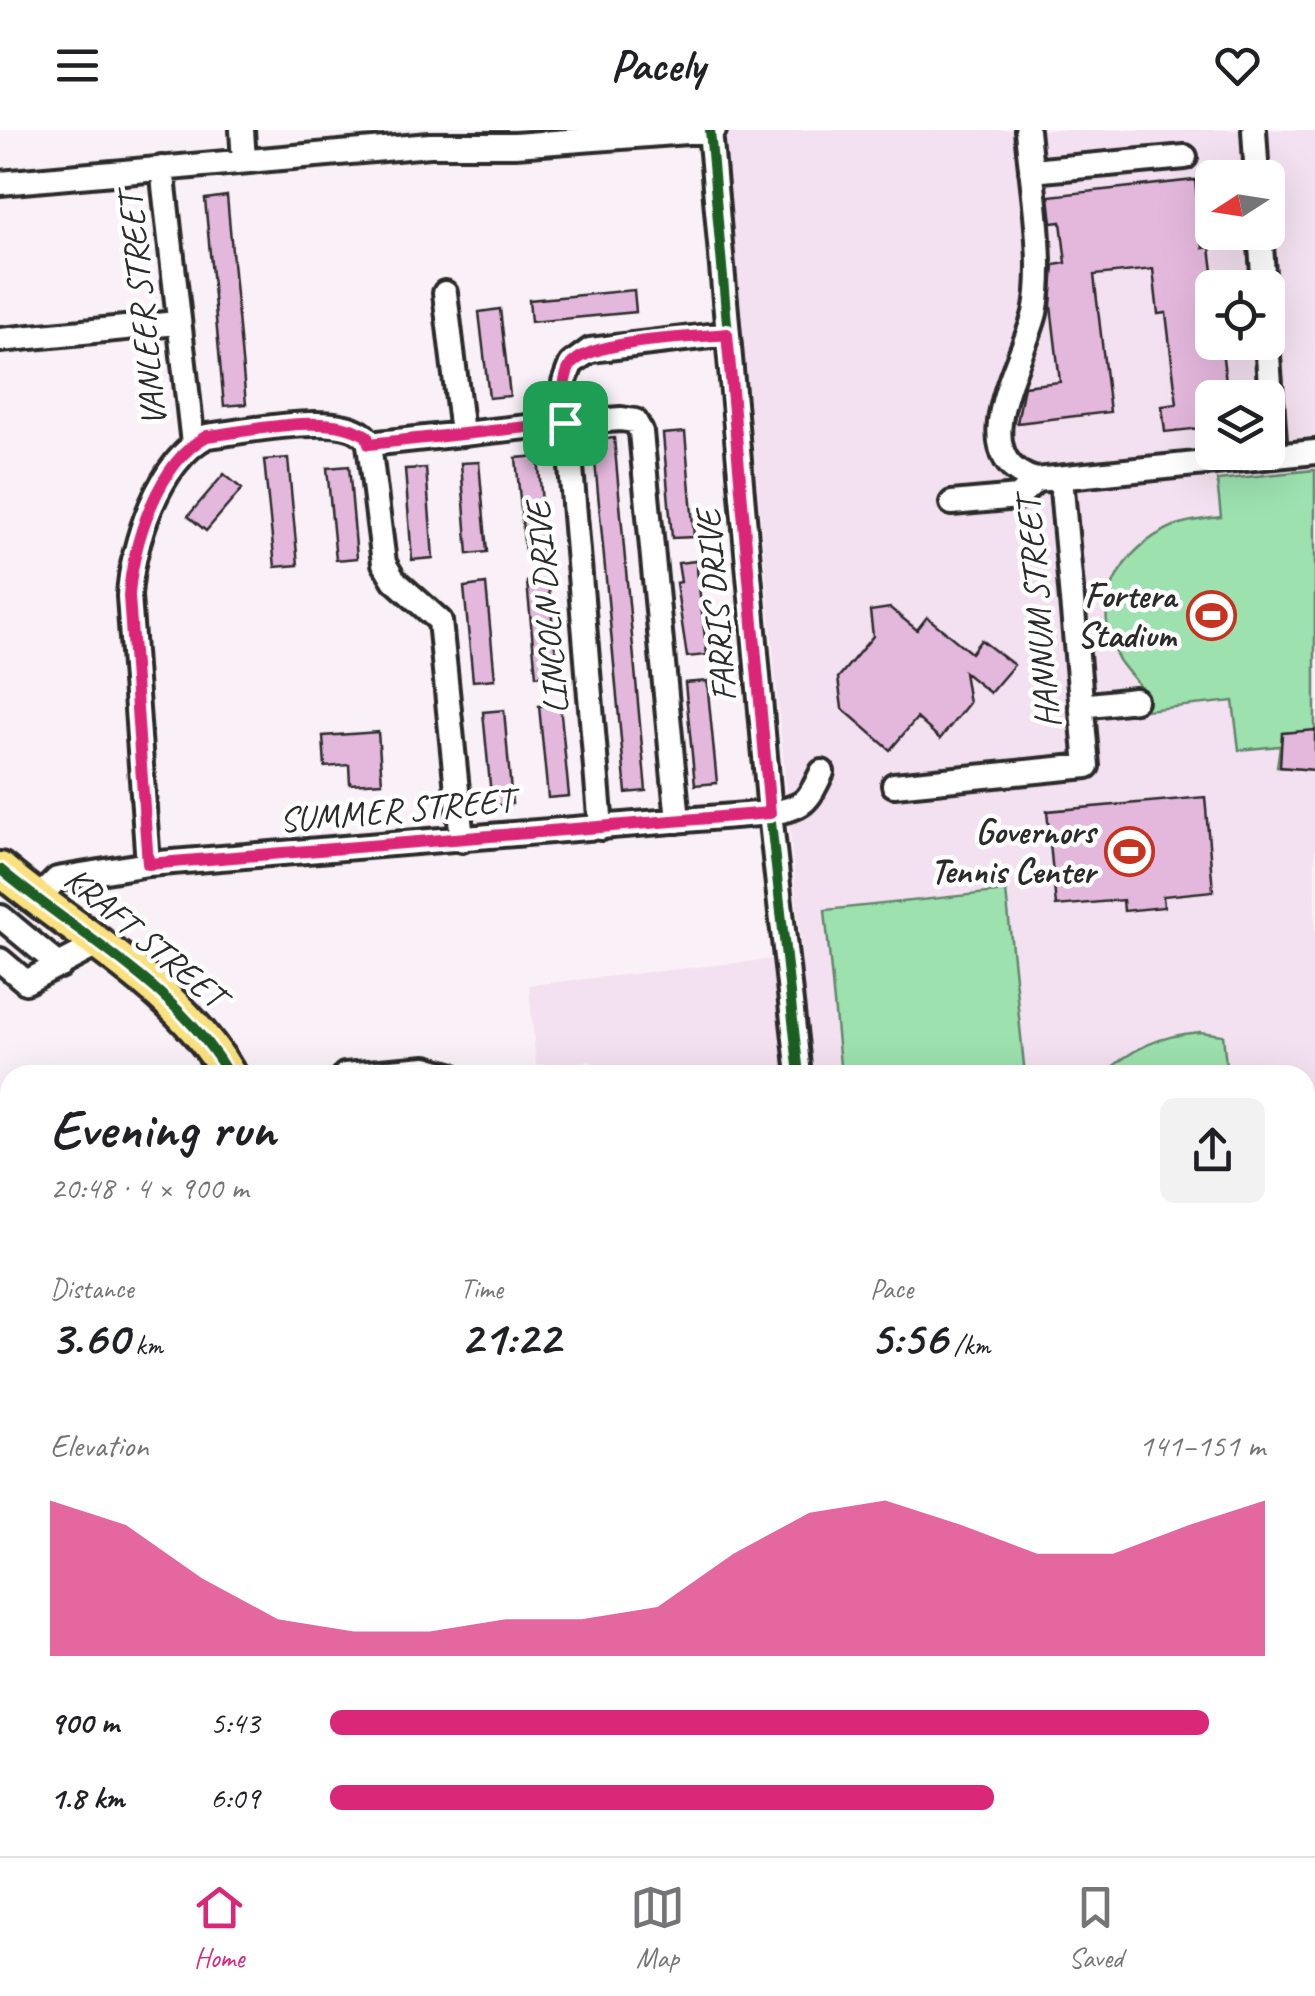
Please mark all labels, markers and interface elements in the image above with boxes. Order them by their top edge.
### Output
text: Pacely [610,37,705,94]
icon: menu [50,38,105,93]
icon: heart [1210,38,1265,93]
north arrow [1195,160,1285,250]
map controls [1195,160,1285,470]
street label: VANLEER STREET [106,183,177,428]
button: locate [1195,270,1285,360]
button: layers [1195,380,1285,470]
pin [523,381,608,466]
icon: arrive [538,396,593,451]
street label: HANNUM STREET [1005,487,1070,730]
street label: LINCOLN DRIVE [515,496,579,716]
street label: FARRIS DRIVE [685,504,747,704]
place label: Fortera Stadium [1077,573,1179,658]
sports icon: Fortera Stadium [1185,589,1237,641]
street label: SUMMER STREET [278,777,523,843]
place label: Governors Tennis Center [930,809,1099,894]
sports icon: Governors Tennis Center [1104,825,1156,877]
street label: KRAFT STREET [55,856,242,1023]
text: Evening run [50,1094,275,1164]
button: share [1160,1098,1265,1203]
text: 20:48 · 4 × 900 m [50,1167,248,1208]
text: Distance [50,1271,134,1306]
text: Time [460,1271,503,1306]
text: Pace [870,1271,913,1306]
text: 3.60 [50,1306,128,1369]
text: 21:22 [460,1306,560,1369]
text: 5:56 [870,1306,947,1369]
text: km [128,1327,163,1362]
text: /km [947,1327,990,1362]
text: Elevation [50,1425,148,1466]
text: 141–151 m [1139,1425,1265,1466]
text: 900 m [50,1702,119,1743]
text: 5:43 [210,1702,260,1743]
text: 1.8 km [50,1777,124,1818]
text: 6:09 [210,1777,260,1818]
tab: Home [192,1880,247,1975]
tab: Map [630,1880,685,1975]
tab: Saved [1068,1880,1123,1975]

